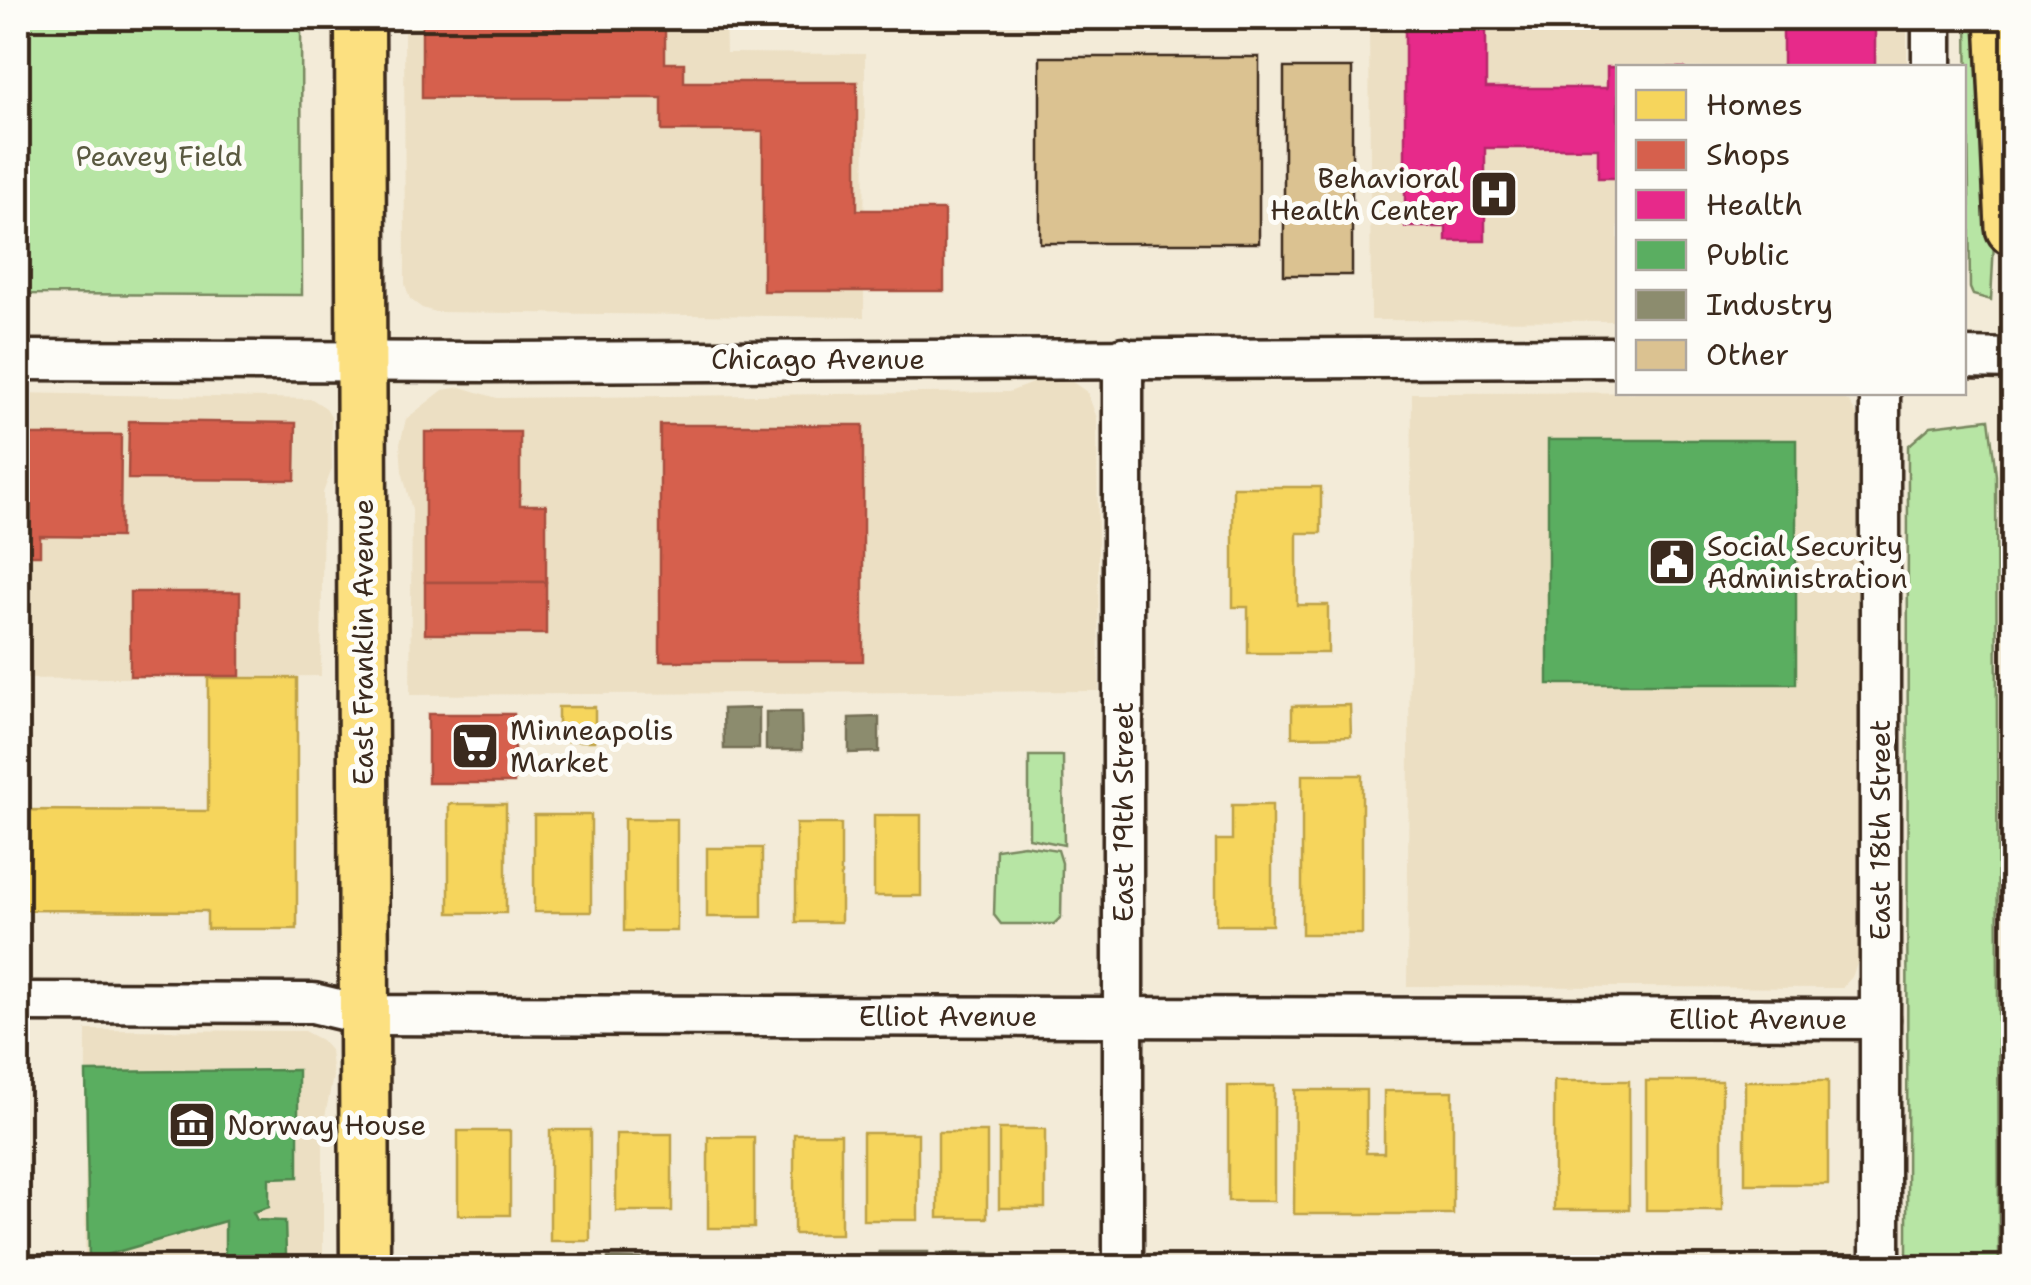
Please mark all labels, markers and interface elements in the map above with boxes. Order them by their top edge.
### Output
legend [1616,65,1966,395]
text: Homes [1706,84,1803,125]
text: Shops [1706,134,1790,175]
park label: Peavey Field [75,137,243,175]
place label: Behavioral Health Center [1270,159,1460,229]
hospital icon: Behavioral Health Center [1468,168,1520,220]
text: Health [1706,184,1803,225]
text: Public [1706,234,1790,275]
text: Industry [1706,284,1833,325]
text: Other [1706,334,1789,375]
street label: Chicago Avenue [711,340,925,378]
street label: East Franklin Avenue [344,499,382,785]
place label: Social Security Administration [1707,527,1908,597]
public building icon: Social Security Administration [1646,536,1698,588]
street label: East 19th Street [1104,702,1142,922]
place label: Minneapolis Market [510,711,674,781]
supermarket icon: Minneapolis Market [449,720,501,772]
street label: East 18th Street [1861,720,1899,940]
street label: Elliot Avenue [859,997,1037,1035]
street label: Elliot Avenue [1669,1000,1847,1038]
museum icon: Norway House [166,1099,218,1151]
place label: Norway House [227,1106,426,1144]

